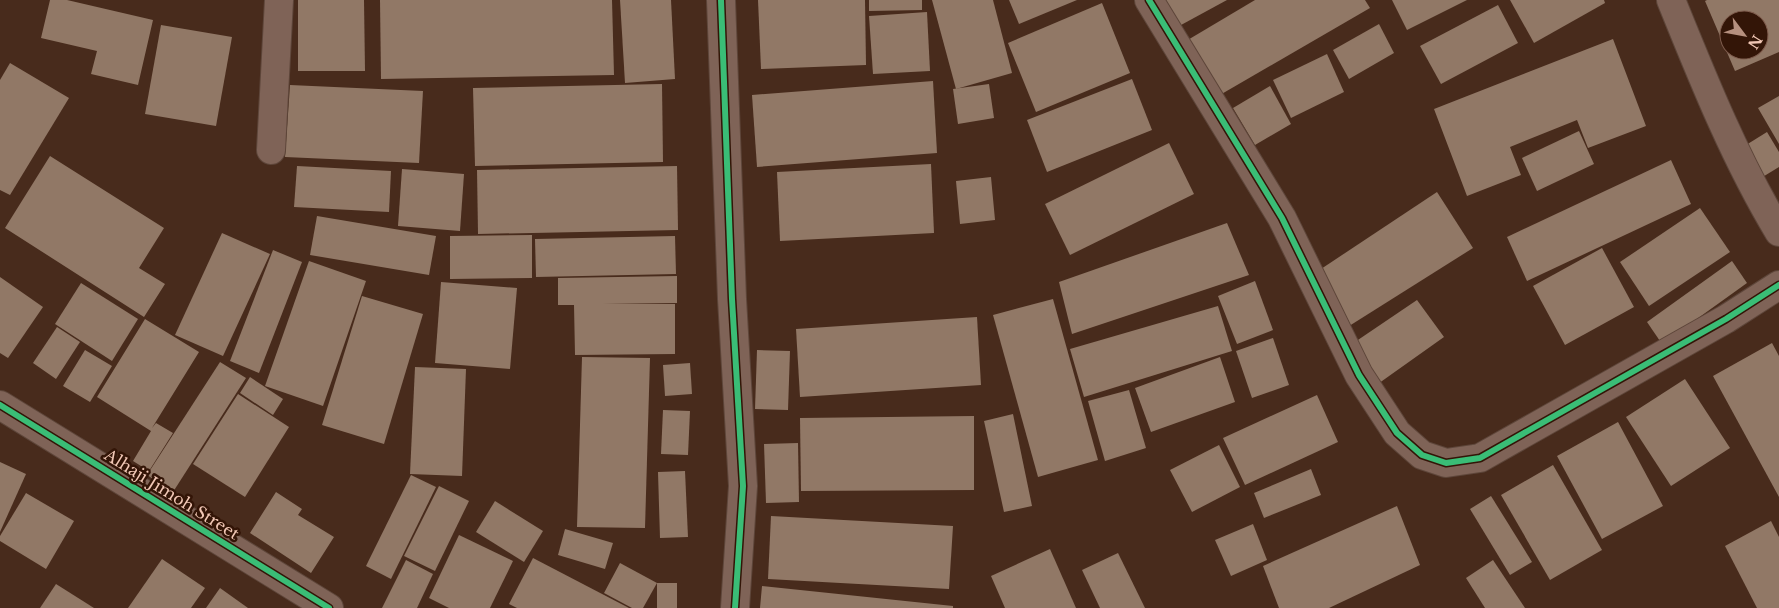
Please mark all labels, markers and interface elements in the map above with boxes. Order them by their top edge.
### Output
north arrow [1719,10,1769,60]
text: N [1744,32,1766,52]
street label: Alhaji Jimoh Street [100,444,243,544]

